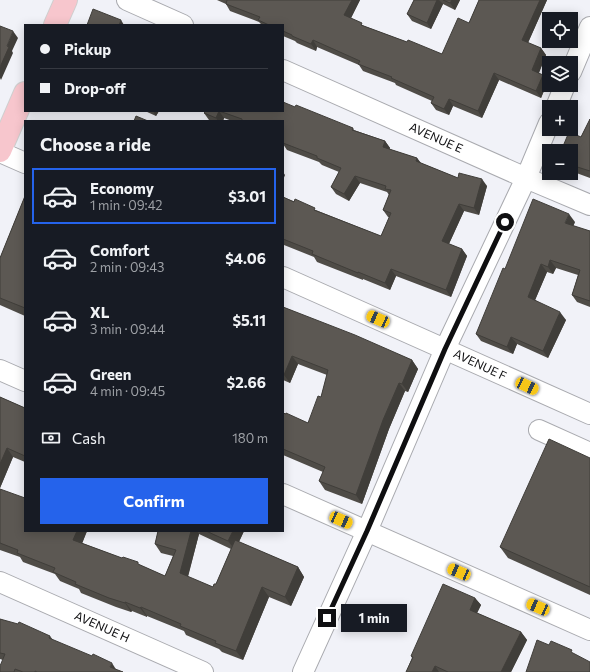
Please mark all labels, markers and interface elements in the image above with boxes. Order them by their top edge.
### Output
map controls [542,12,578,180]
button: locate [542,12,578,48]
text: Pickup [64,40,111,58]
button: layers [542,56,578,92]
text: Drop-off [64,79,126,97]
button: + [542,100,578,136]
street label: AVENUE E [407,119,465,155]
text: Choose a ride [40,133,151,155]
button: − [542,144,578,180]
icon: car [42,178,78,214]
text: Economy [90,179,154,197]
text: $3.01 [228,187,266,205]
text: 1 min · 09:42 [90,197,163,213]
route start [496,213,514,231]
icon: car [42,240,78,276]
text: Comfort [90,241,150,259]
text: $4.06 [225,249,266,267]
text: 2 min · 09:43 [90,259,165,275]
icon: car [42,302,78,338]
text: XL [90,303,109,321]
car [365,309,391,329]
text: $5.11 [232,311,266,329]
text: 3 min · 09:44 [90,321,165,337]
street label: AVENUE F [452,346,509,383]
icon: car [42,364,78,400]
text: Green [90,365,131,383]
text: $2.66 [227,373,266,391]
car [514,375,540,397]
text: 4 min · 09:45 [90,383,165,399]
icon: cash [40,427,62,449]
text: Cash [72,429,106,447]
text: 180 m [232,430,268,446]
button: Confirm [40,478,268,524]
car [328,510,354,530]
car [446,562,472,582]
car [525,597,551,617]
callout: 1 min [341,604,407,632]
street label: AVENUE H [73,608,132,644]
route end [318,609,336,627]
text: 1 min [359,610,389,626]

